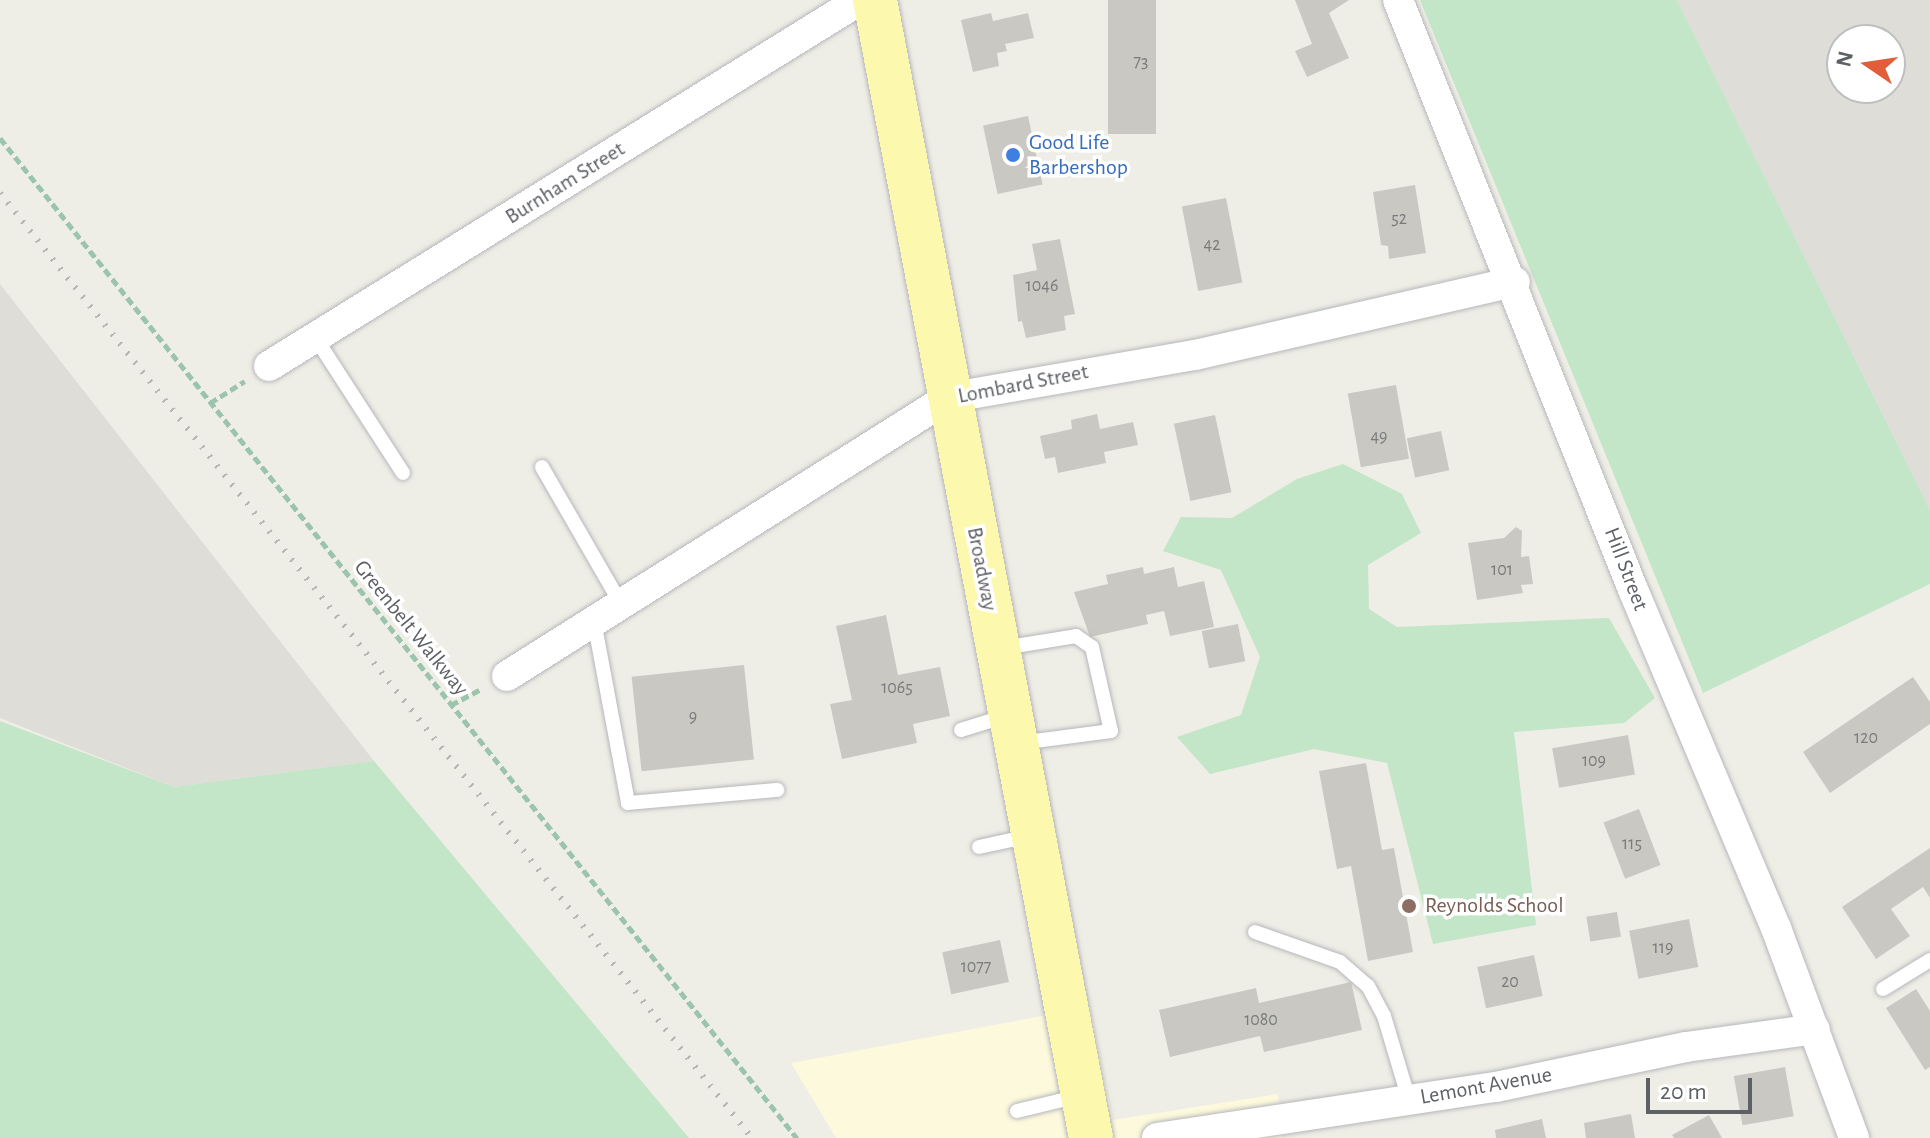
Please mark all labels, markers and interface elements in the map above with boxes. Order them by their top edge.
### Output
north arrow [1826,24,1906,104]
text: N [1832,49,1857,69]
house number: 73 [1134,51,1148,73]
place label: Good Life Barbershop [1029,129,1128,180]
street label: Burnham Street [500,136,630,230]
marker: Good Life Barbershop [1004,146,1022,164]
house number: 52 [1391,208,1407,230]
house number: 42 [1204,234,1220,256]
house number: 1046 [1026,275,1058,297]
street label: Lombard Street [956,358,1090,410]
house number: 49 [1370,426,1388,448]
street label: Hill Street [1598,524,1654,614]
street label: Broadway [961,525,1003,613]
street label: Greenbelt Walkway [348,555,474,701]
house number: 101 [1491,559,1513,581]
house number: 1065 [881,677,913,699]
house number: 9 [689,706,697,728]
house number: 120 [1854,727,1878,749]
house number: 109 [1582,750,1606,772]
house number: 115 [1622,833,1642,855]
place label: Reynolds School [1425,893,1564,919]
marker: Reynolds School [1400,897,1418,915]
house number: 119 [1653,937,1673,959]
house number: 1077 [961,956,991,978]
house number: 20 [1501,971,1519,993]
house number: 1080 [1244,1009,1278,1031]
street label: Lemont Avenue [1418,1061,1554,1111]
scale bar [1650,1062,1756,1112]
text: 20 m [1660,1080,1707,1104]

